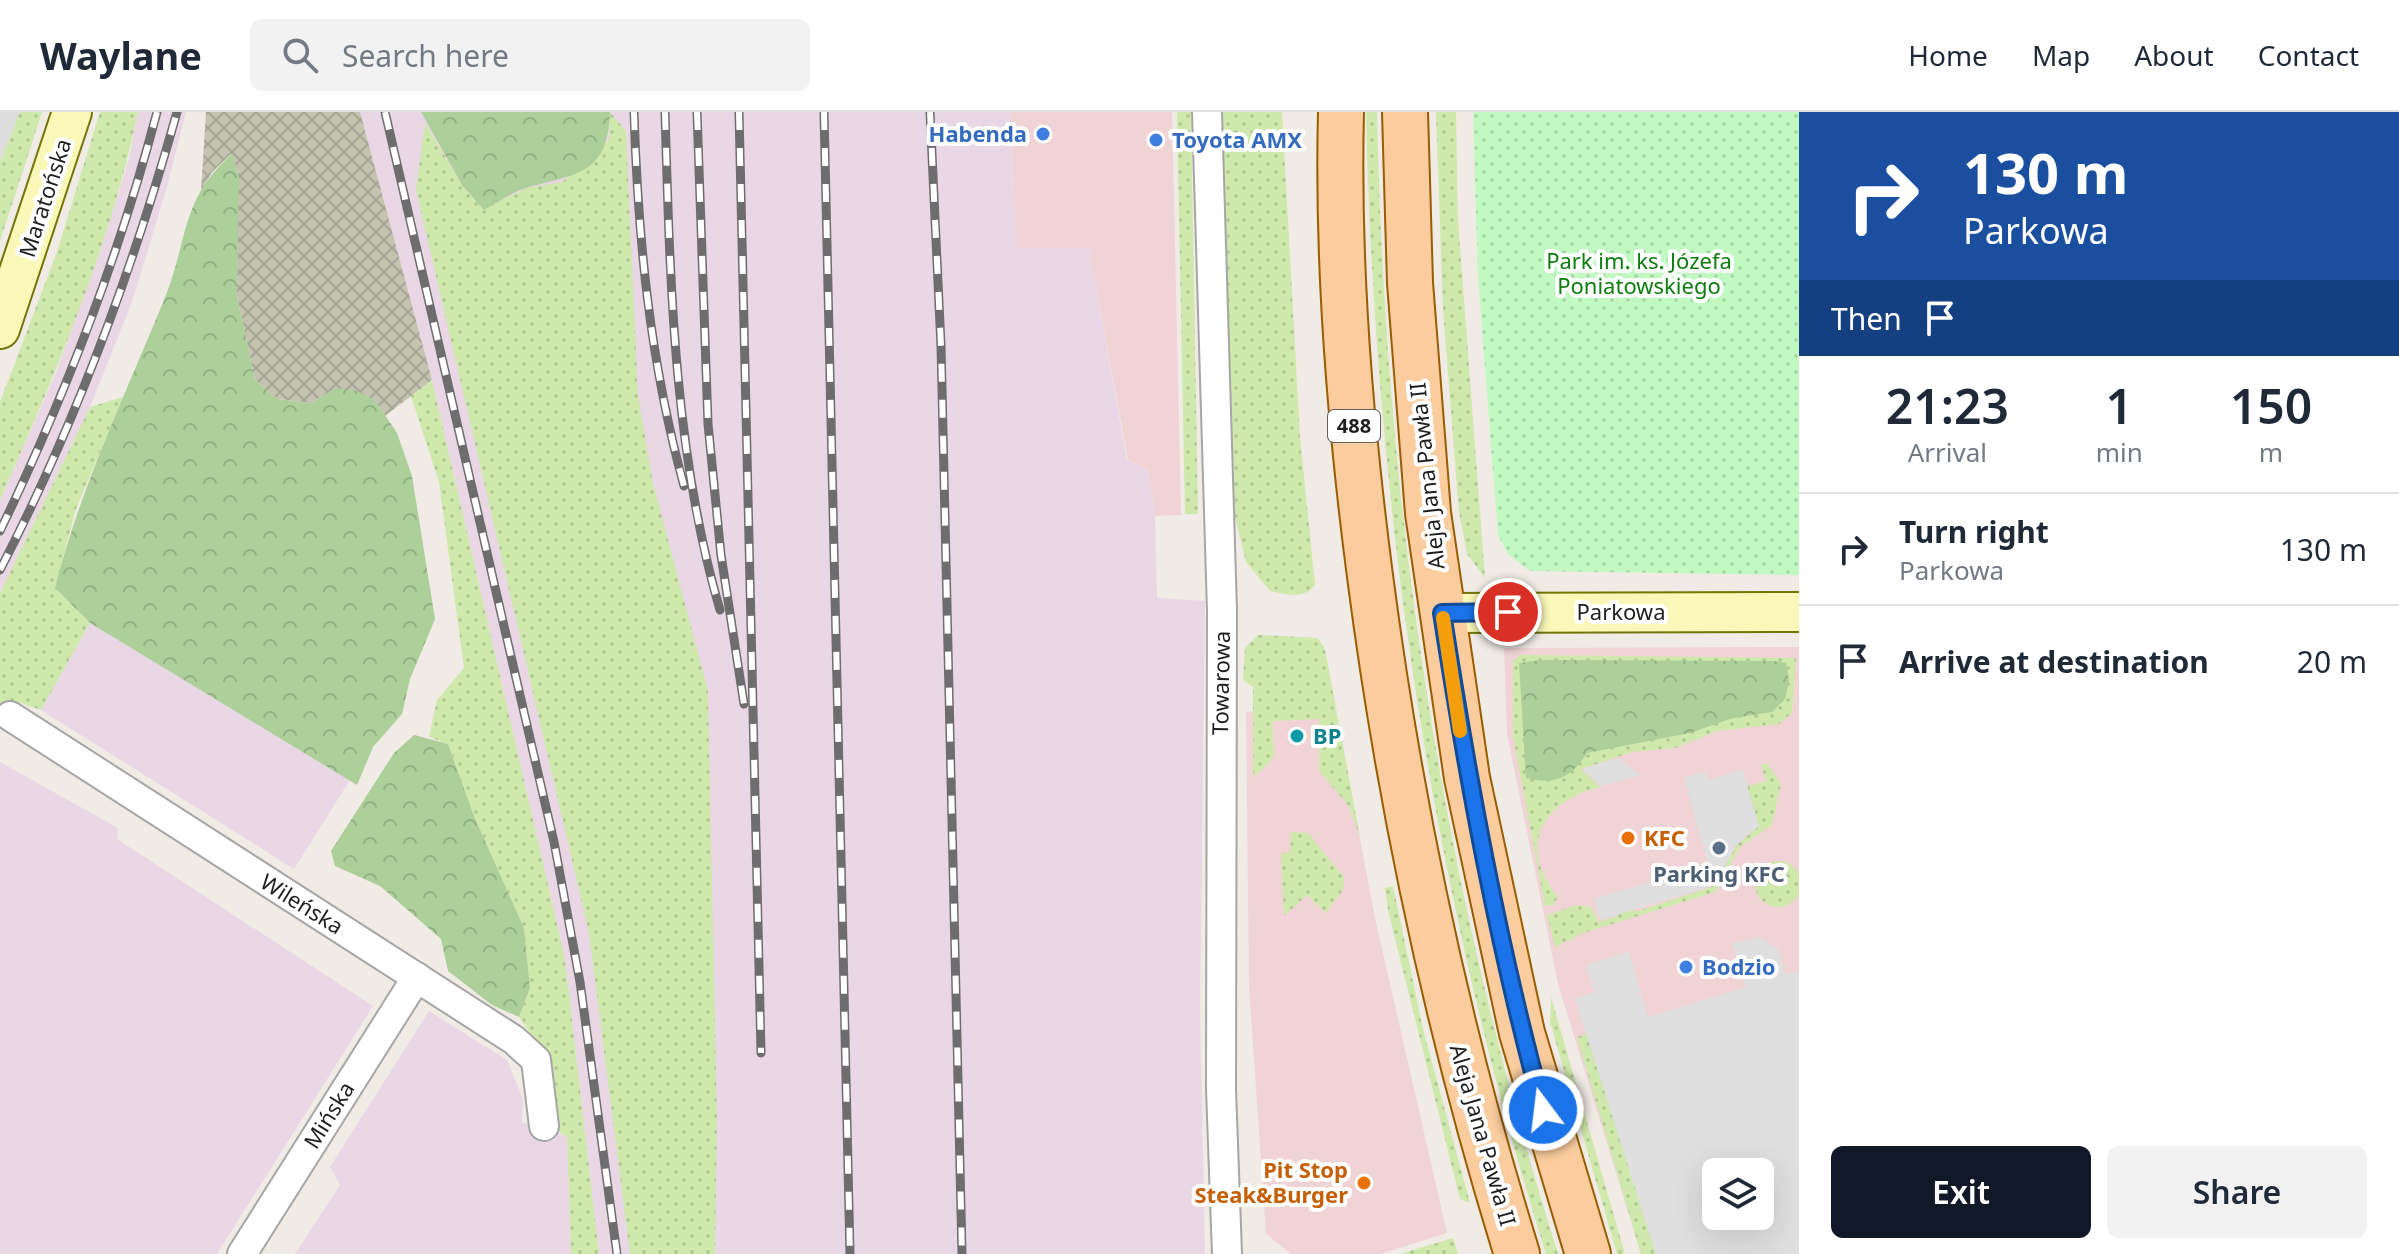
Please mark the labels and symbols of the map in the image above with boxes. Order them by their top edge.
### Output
place label: Habenda [929,118,1027,148]
place label: Toyota AMX [1172,124,1302,154]
marker: Habenda [1034,125,1052,143]
marker: Toyota AMX [1147,131,1165,149]
street label: Maratońska [11,135,77,261]
park label: Park im. ks. Józefa Poniatowskiego [1546,245,1732,300]
street label: Aleja Jana Pawła II [1401,381,1451,571]
road number: 488 [1328,410,1380,442]
pin [1474,578,1542,646]
street label: Parkowa [1577,596,1666,626]
street label: Towarowa [1204,631,1236,735]
place label: BP [1313,720,1341,750]
marker: BP [1288,727,1306,745]
place label: KFC [1644,822,1685,852]
marker: KFC [1619,829,1637,847]
marker: Parking KFC [1710,839,1728,857]
place label: Parking KFC [1653,858,1785,888]
street label: Wileńska [255,866,350,940]
place label: Bodzio [1702,951,1775,981]
marker: Bodzio [1677,958,1695,976]
street label: Aleja Jana Pawła II [1444,1040,1524,1229]
position arrow [1501,1068,1585,1152]
street label: Mińska [296,1075,360,1154]
place label: Pit Stop Steak&Burger [1194,1154,1348,1209]
marker: Pit Stop Steak&Burger [1355,1174,1373,1192]

